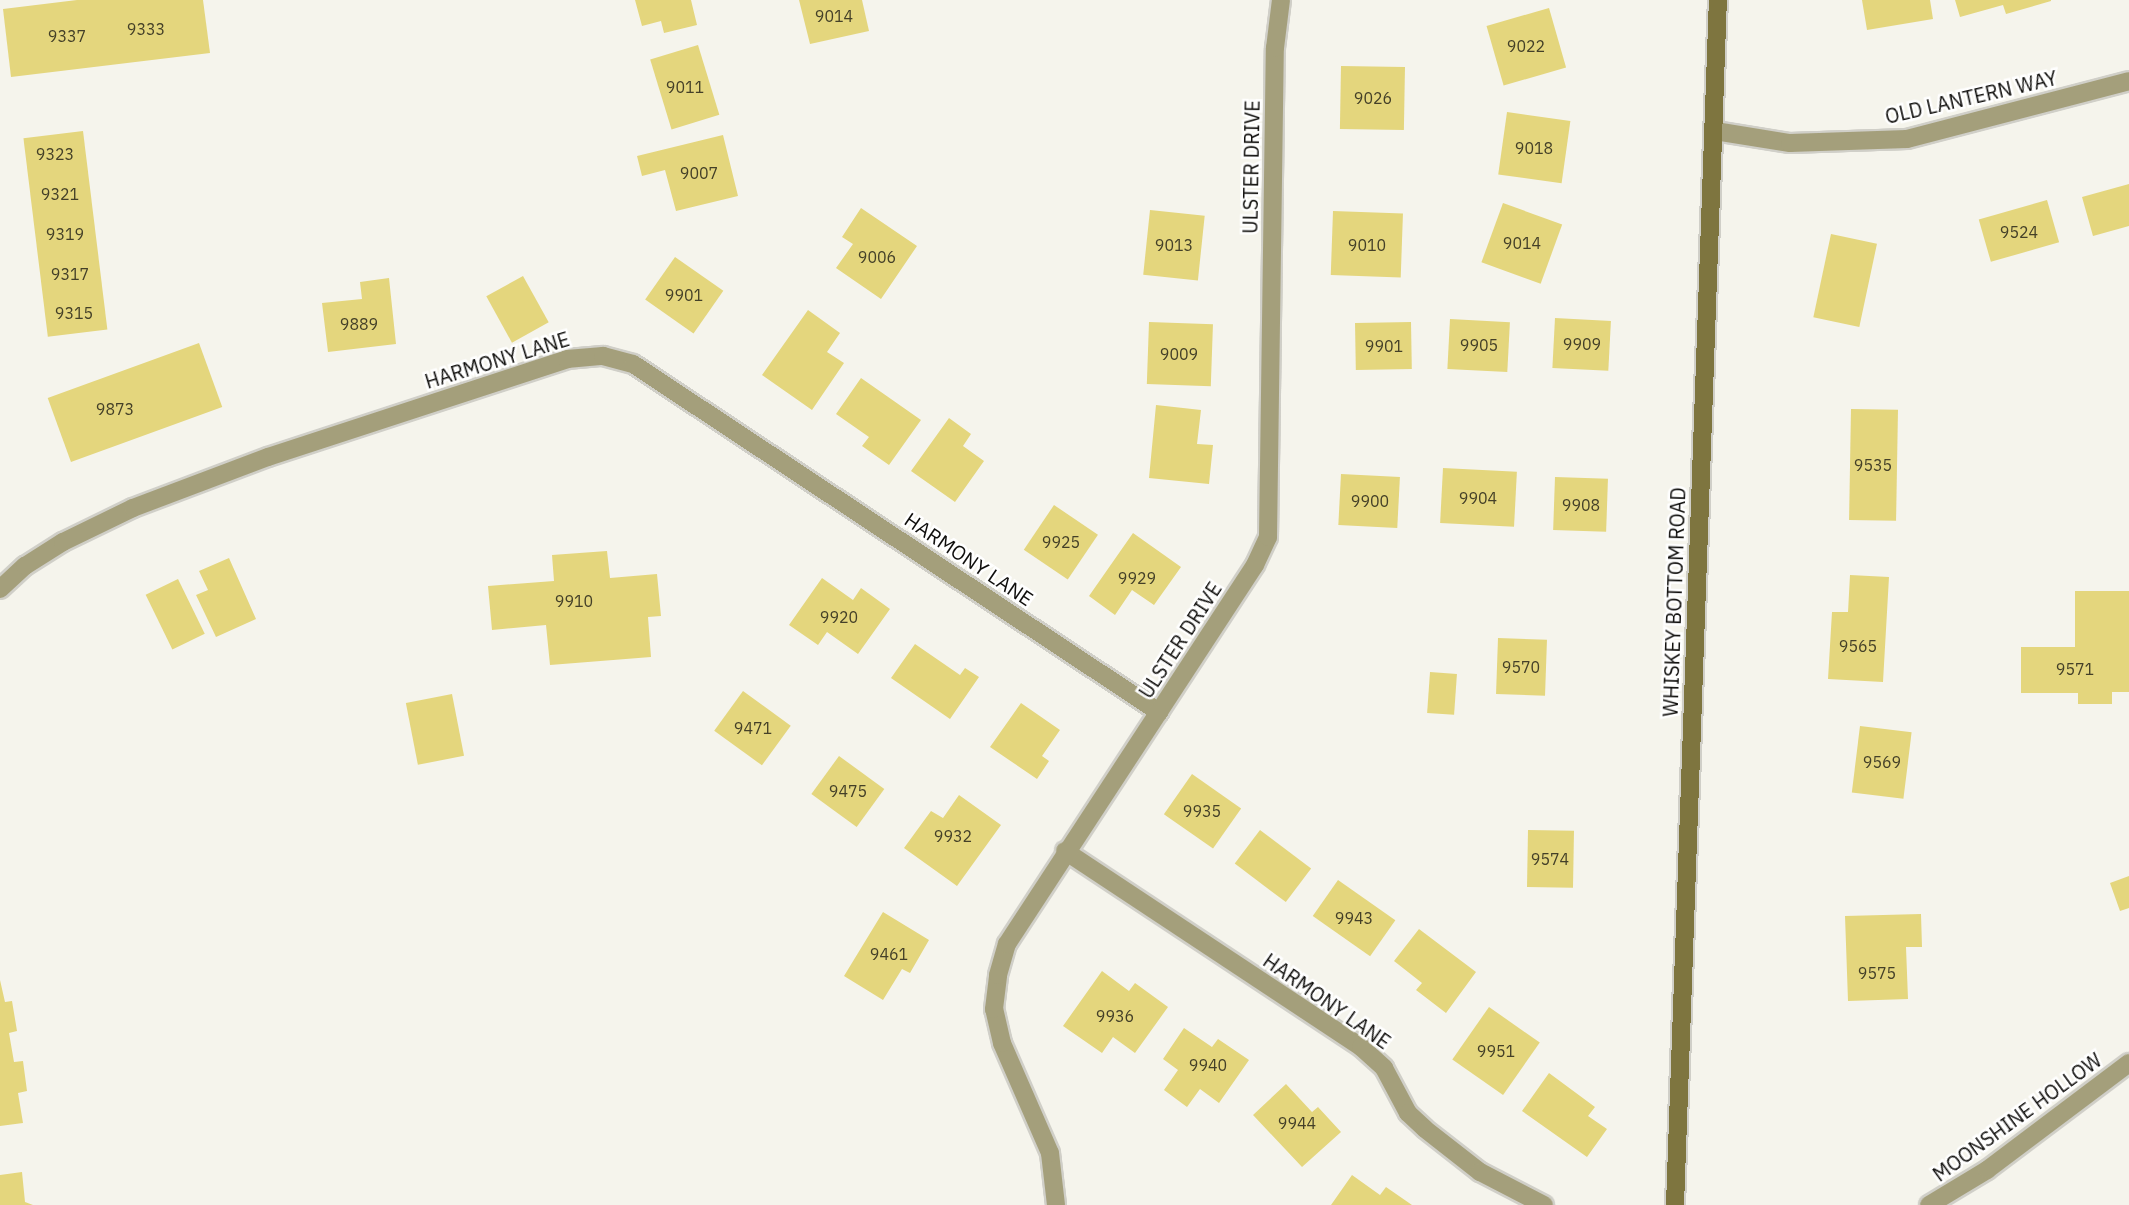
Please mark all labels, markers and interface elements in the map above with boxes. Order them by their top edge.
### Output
house number: 9014 [815,6,853,26]
house number: 9333 [127,19,165,39]
house number: 9337 [48,26,86,46]
house number: 9022 [1507,36,1545,56]
street label: OLD LANTERN WAY [1883,66,2059,128]
house number: 9011 [666,77,704,97]
house number: 9026 [1354,88,1392,108]
street label: ULSTER DRIVE [1238,100,1264,234]
house number: 9018 [1515,138,1553,158]
house number: 9323 [36,144,74,164]
house number: 9007 [680,163,718,183]
house number: 9321 [41,184,79,204]
house number: 9524 [2000,222,2038,242]
house number: 9319 [46,224,84,244]
house number: 9014 [1503,233,1541,253]
house number: 9013 [1155,235,1193,255]
house number: 9010 [1348,235,1386,255]
house number: 9006 [858,247,896,267]
house number: 9317 [51,264,89,284]
house number: 9901 [665,285,703,305]
house number: 9315 [55,303,93,323]
house number: 9889 [340,314,378,334]
street label: HARMONY LANE [422,327,572,393]
house number: 9909 [1563,334,1601,354]
house number: 9905 [1460,335,1498,355]
house number: 9901 [1365,336,1403,356]
house number: 9009 [1160,344,1198,364]
house number: 9873 [96,399,134,419]
house number: 9535 [1854,455,1892,475]
street label: WHISKEY BOTTOM ROAD [1658,487,1690,717]
house number: 9904 [1459,488,1497,508]
house number: 9900 [1351,491,1389,511]
house number: 9908 [1562,495,1600,515]
street label: HARMONY LANE [900,507,1038,611]
house number: 9925 [1042,532,1080,552]
house number: 9929 [1118,568,1156,588]
street label: ULSTER DRIVE [1134,577,1226,703]
house number: 9910 [555,591,593,611]
house number: 9920 [820,607,858,627]
house number: 9565 [1839,636,1877,656]
house number: 9570 [1502,657,1540,677]
house number: 9571 [2056,659,2094,679]
house number: 9471 [734,718,772,738]
house number: 9569 [1863,752,1901,772]
house number: 9475 [829,781,867,801]
house number: 9935 [1183,801,1221,821]
house number: 9932 [934,826,972,846]
house number: 9574 [1531,849,1569,869]
house number: 9943 [1335,908,1373,928]
house number: 9461 [870,944,908,964]
street label: HARMONY LANE [1259,948,1395,1054]
house number: 9575 [1858,963,1896,983]
house number: 9936 [1096,1006,1134,1026]
house number: 9951 [1477,1041,1515,1061]
street label: MOONSHINE HOLLOW [1928,1048,2106,1186]
house number: 9940 [1189,1055,1227,1075]
house number: 9944 [1278,1113,1316,1133]

